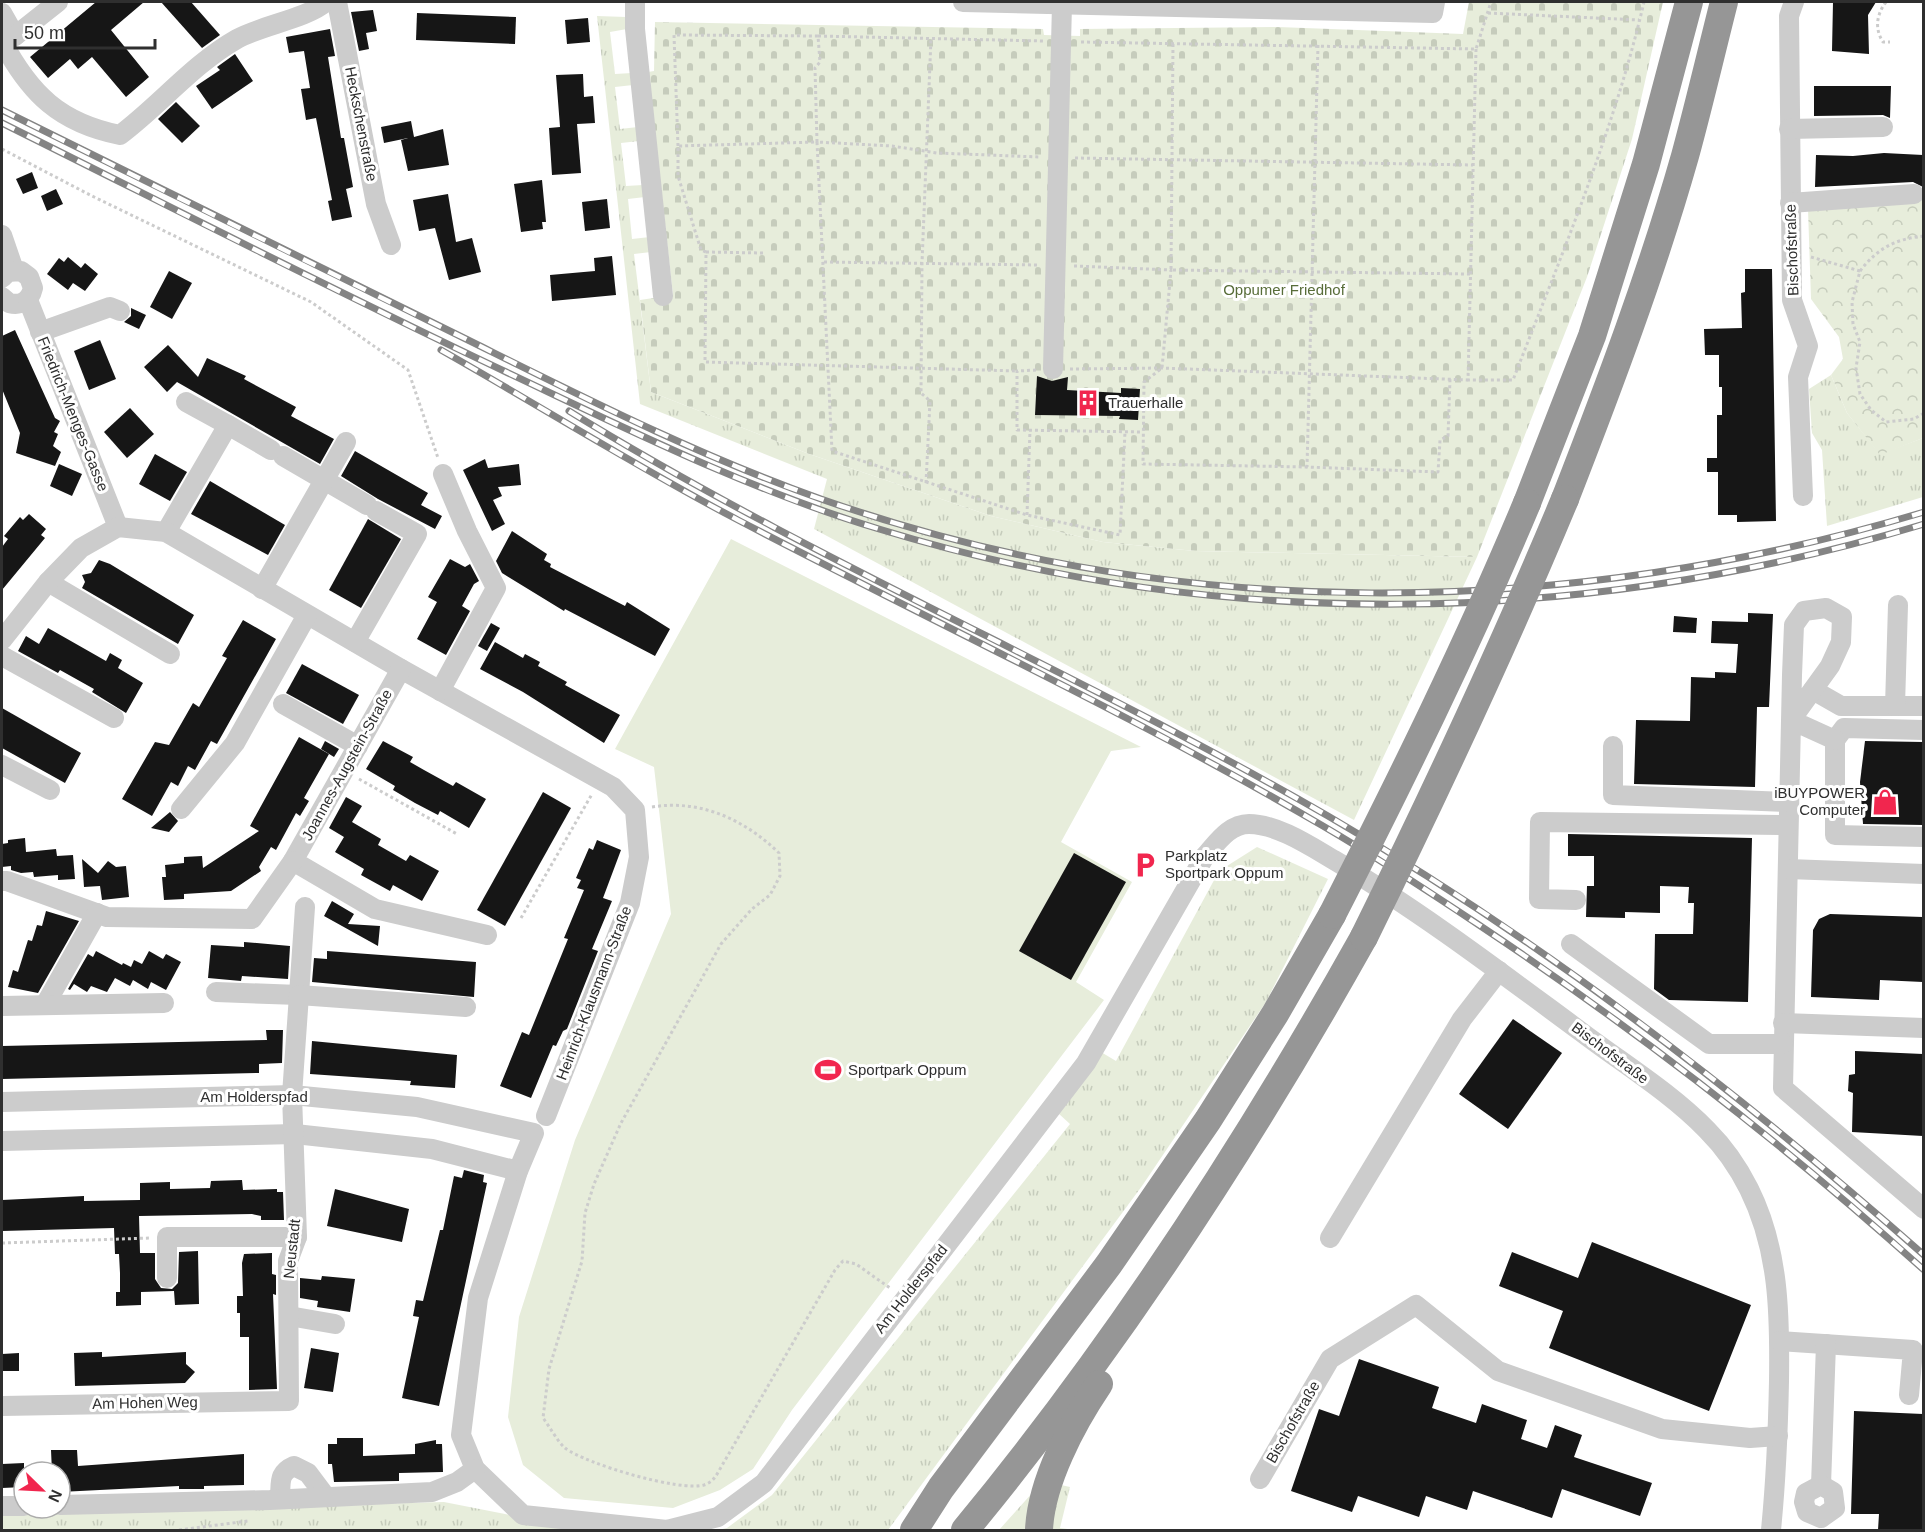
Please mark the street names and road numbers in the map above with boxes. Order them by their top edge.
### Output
street label: Heckschenstraße [342,65,381,183]
street label: Bischofstraße [1781,204,1802,296]
street label: Friedrich-Menges-Gasse [35,334,112,494]
street label: Joannes-Augstein-Straße [298,686,395,843]
street label: Heinrich-Klausmann-Straße [552,903,635,1082]
street label: Bischofstraße [1569,1018,1652,1087]
street label: Am Holderspfad [200,1088,308,1105]
street label: Neustadt [280,1217,303,1280]
street label: Am Holderspfad [871,1241,950,1336]
street label: Bischofstraße [1262,1378,1323,1466]
street label: Am Hohen Weg [92,1393,198,1412]

